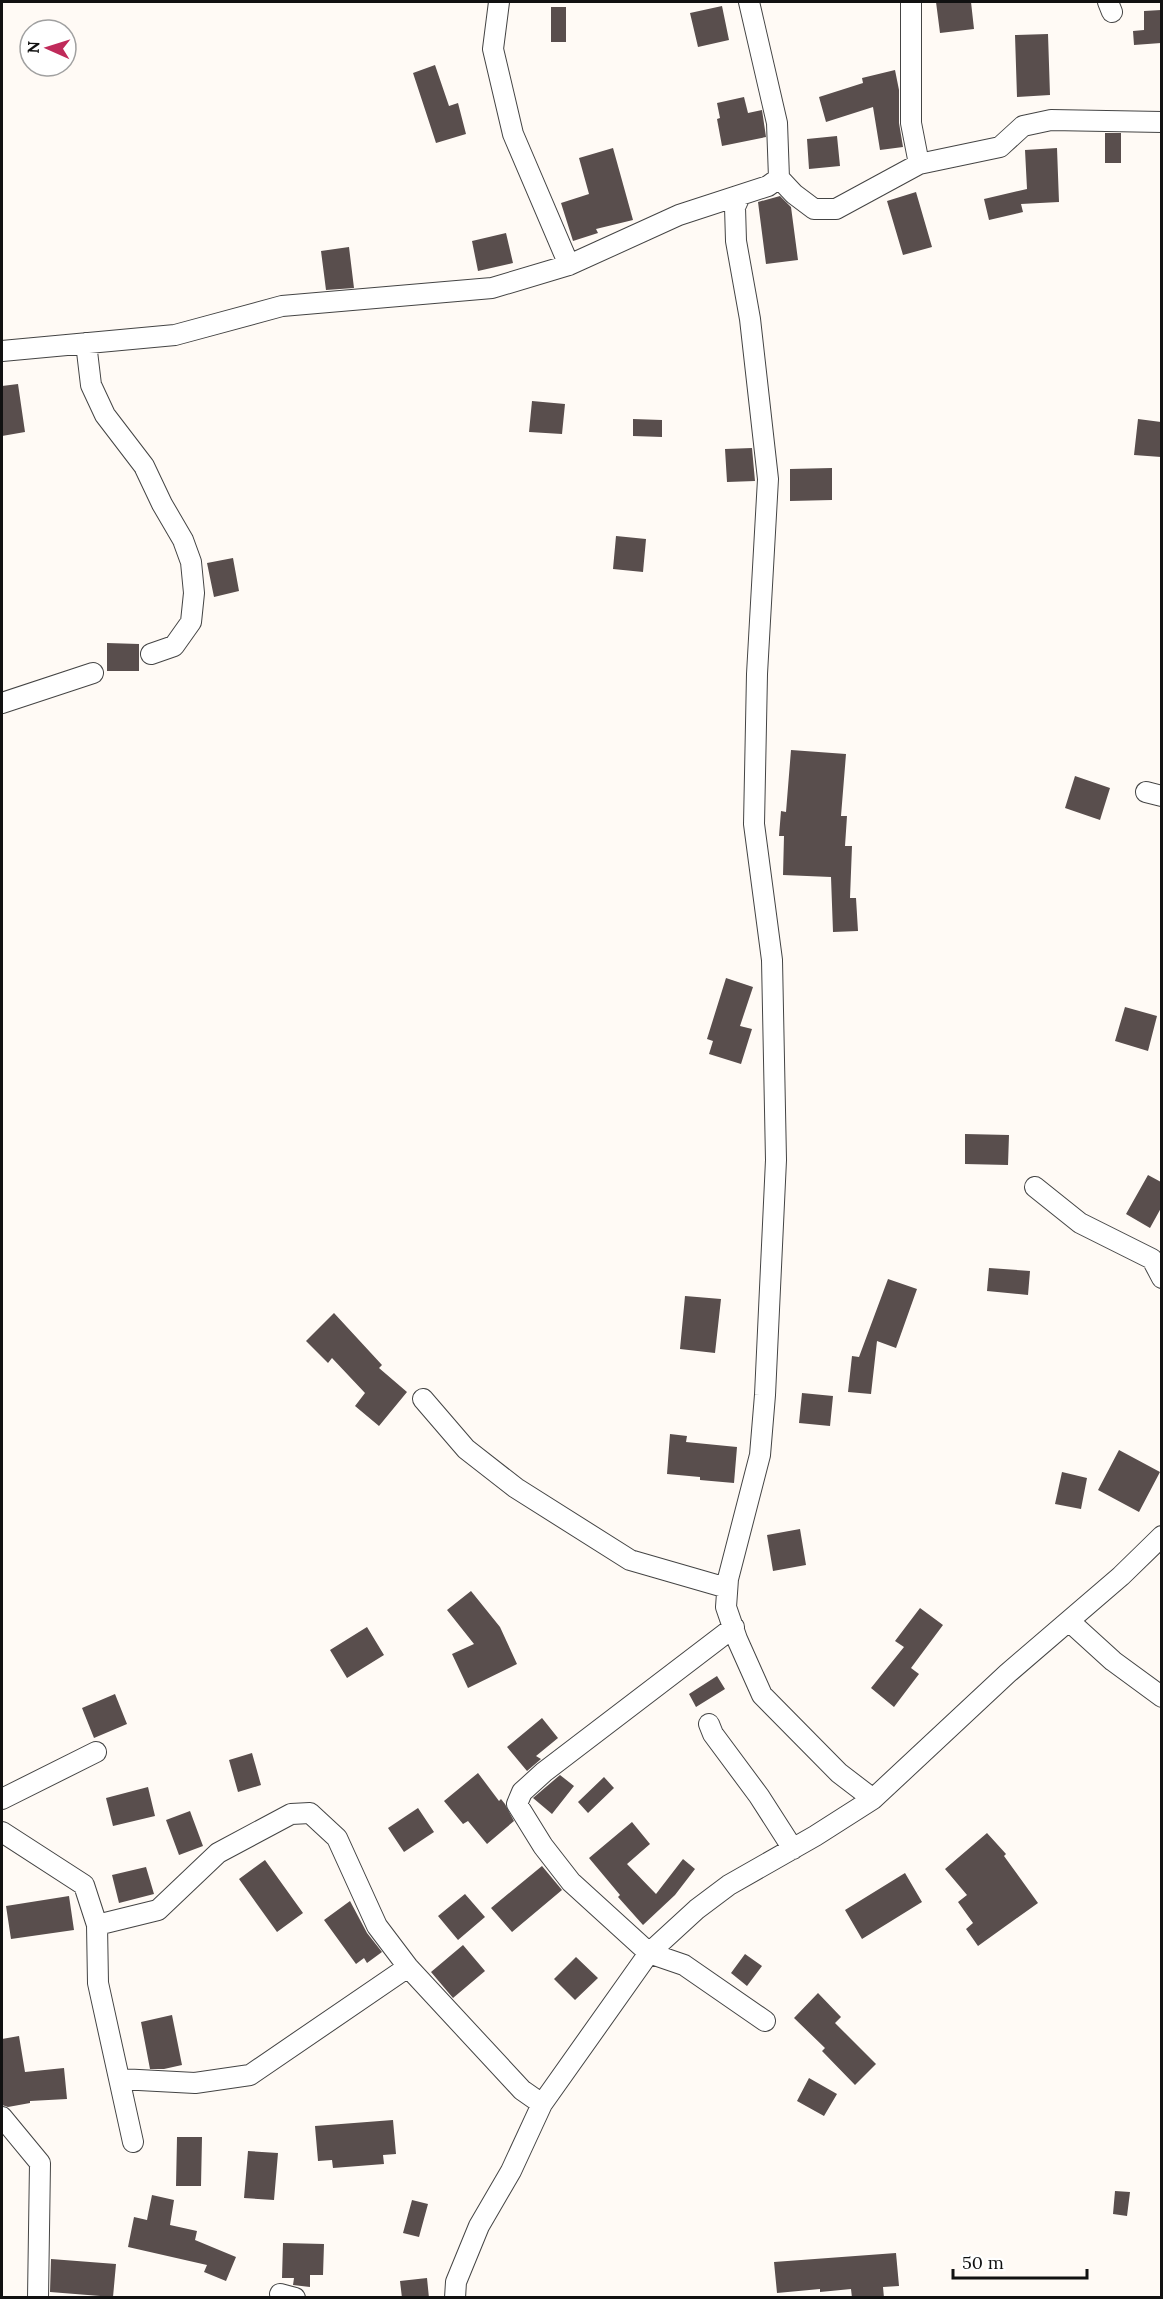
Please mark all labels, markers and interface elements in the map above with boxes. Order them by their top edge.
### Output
north arrow [18,18,78,78]
text: N [23,41,43,54]
scale bar [953,2242,1086,2280]
text: 50 m [962,2251,1004,2274]

